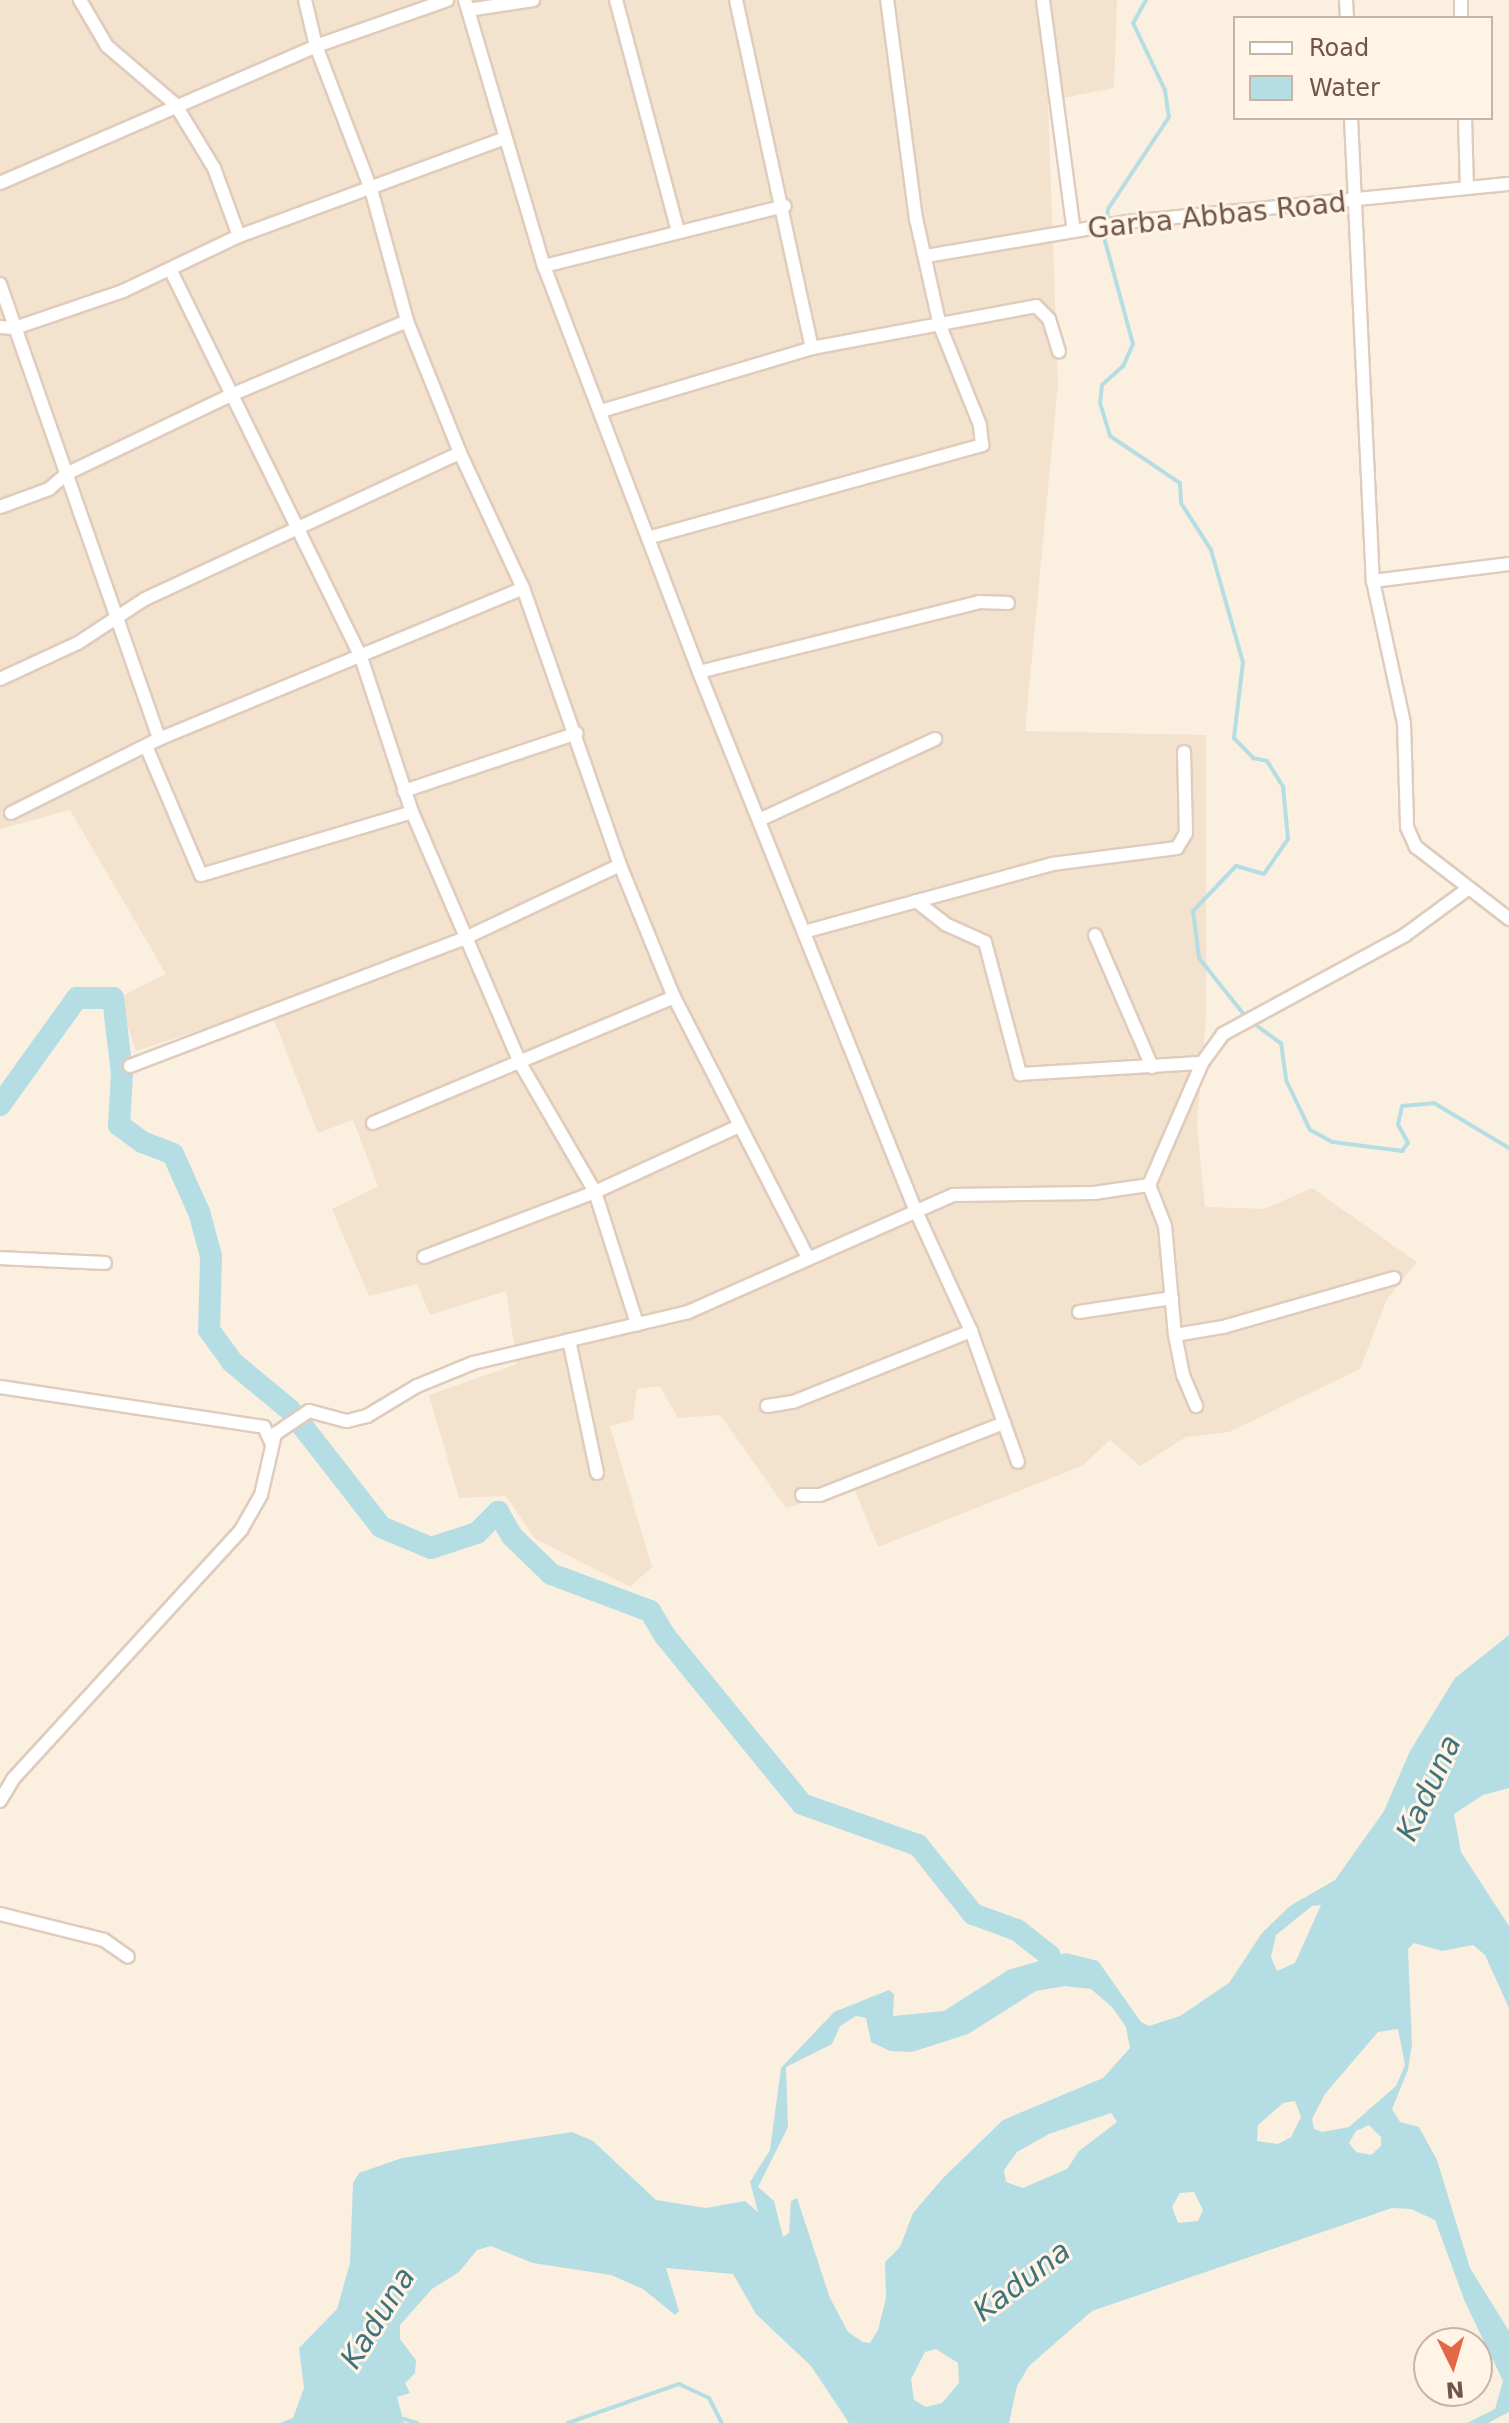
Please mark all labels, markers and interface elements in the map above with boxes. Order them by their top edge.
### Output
legend [1233,16,1493,120]
text: Road [1309,34,1369,62]
text: Water [1309,74,1380,102]
street label: Garba Abbas Road [1086,186,1348,246]
water label: Kaduna [1389,1729,1469,1847]
water label: Kaduna [966,2233,1078,2329]
water label: Kaduna [333,2261,423,2375]
north arrow [1413,2327,1493,2407]
text: N [1445,2376,1465,2403]

